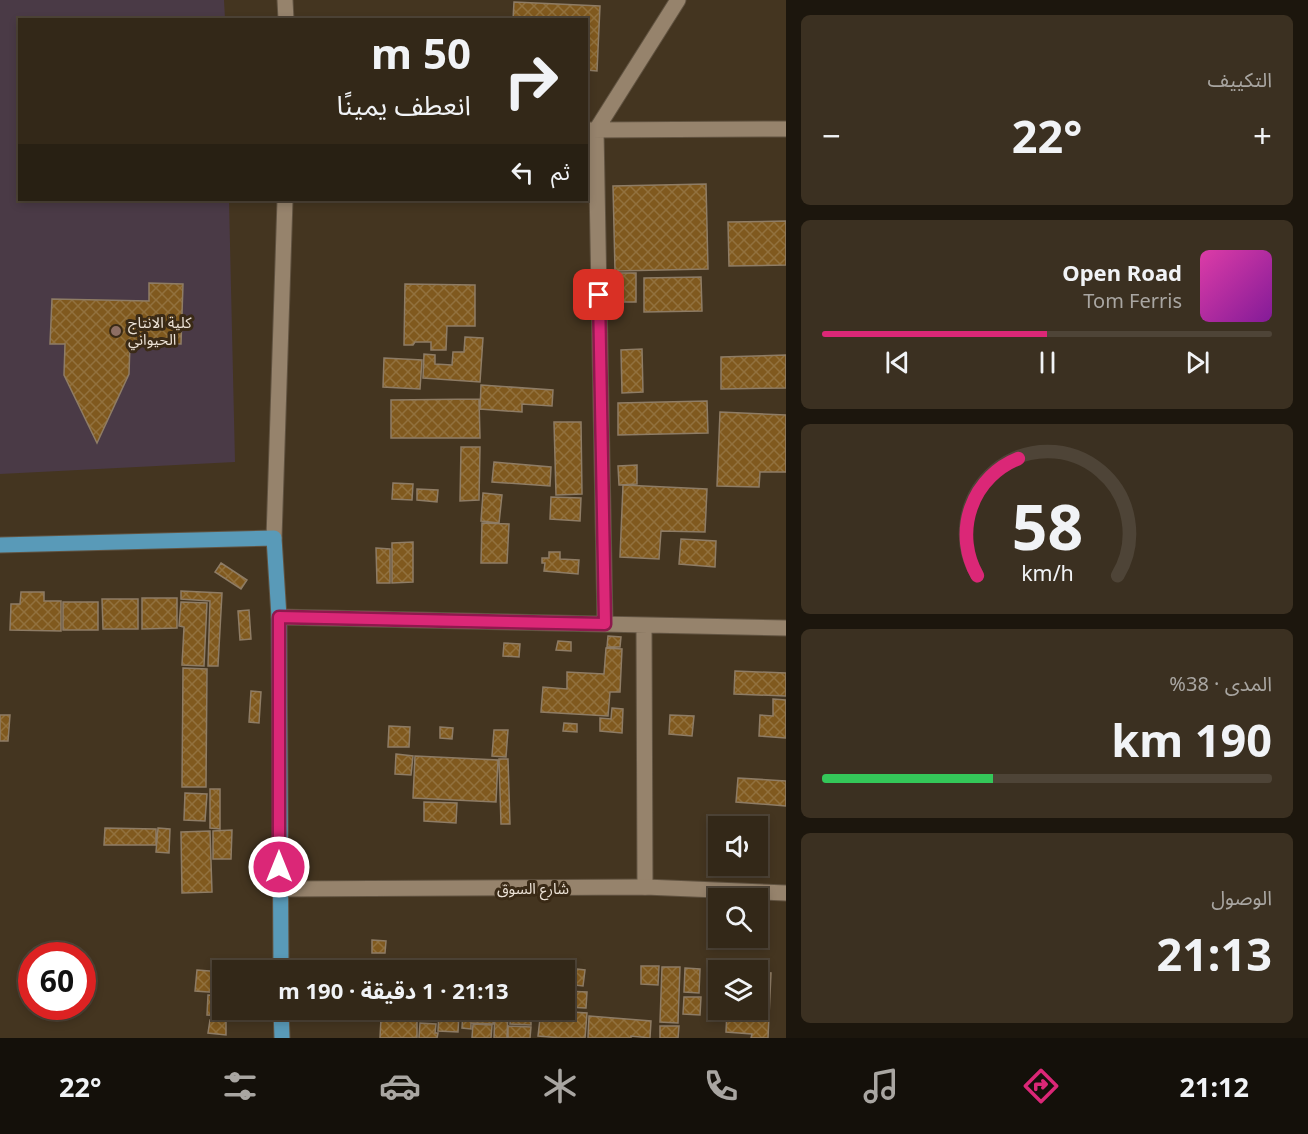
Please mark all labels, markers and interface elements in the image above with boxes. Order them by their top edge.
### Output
text: 50 m [371,24,471,81]
icon: right [492,42,570,120]
text: التكييف [1208,66,1272,93]
text: انعطف يمينًا [337,86,471,123]
text: 22° [1012,105,1082,166]
text: − [822,113,841,158]
text: + [1253,113,1272,158]
icon: left [506,156,539,189]
text: ثم [551,156,570,186]
text: Open Road [1062,257,1182,287]
pin [573,269,624,320]
icon: arrive [582,278,615,311]
text: Tom Ferris [1083,287,1182,314]
place label: كلية الانتاج الحيواني [128,312,192,351]
marker: كلية الانتاج الحيواني [109,324,123,338]
icon: previous [881,346,914,379]
icon: pause [1031,346,1064,379]
icon: next [1181,346,1214,379]
text: 58 [1011,483,1083,568]
text: km/h [1021,558,1073,587]
text: المدى · 38% [1169,670,1272,697]
text: 190 km [1111,709,1272,770]
map controls [708,816,768,1020]
button: sound [708,816,768,876]
position arrow [247,835,311,899]
street label: شارع السوق [497,878,569,901]
text: الوصول [1211,884,1272,911]
button: search [708,888,768,948]
text: 21:13 [1156,923,1272,984]
speed limit sign: 60 [18,942,96,1020]
button: layers [708,960,768,1020]
text: 21:13 · 1 دقيقة · 190 m [278,975,509,1005]
icon: filters [219,1065,261,1107]
icon: car [379,1065,421,1107]
icon: climate [539,1065,581,1107]
icon: phone [700,1065,742,1107]
icon: music [860,1065,902,1107]
icon: directions [1020,1065,1062,1107]
text: 22° [59,1068,101,1105]
text: 21:12 [1180,1068,1249,1105]

